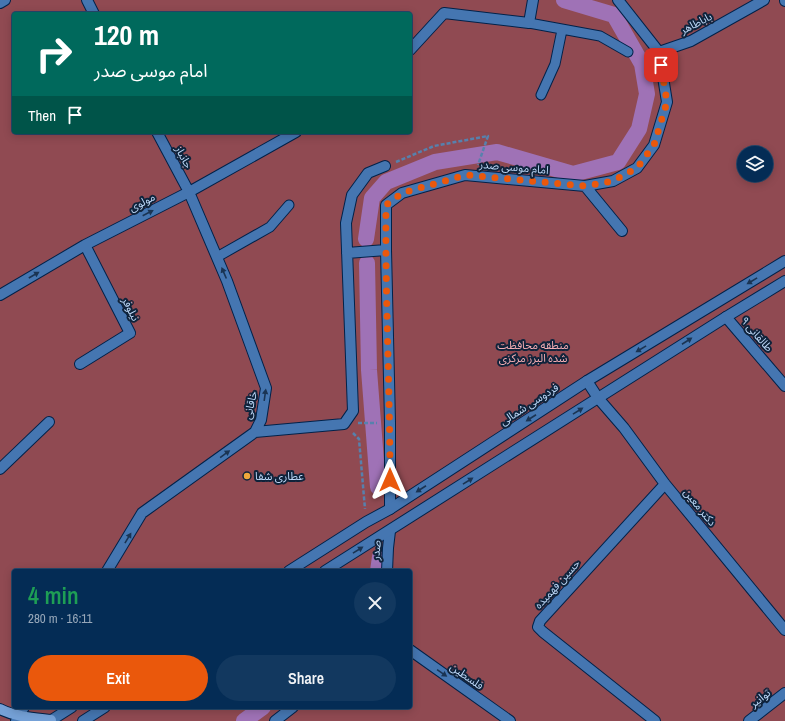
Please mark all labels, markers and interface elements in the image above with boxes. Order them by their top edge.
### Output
street label: باباطاهر [677,9,714,37]
text: 120 m [94,16,159,54]
icon: right [28,28,80,80]
pin [644,48,678,82]
icon: arrive [650,54,672,76]
text: امام موسی صدر [94,58,208,83]
icon: arrive [64,104,86,126]
text: Then [28,105,56,126]
street label: جانباز [172,142,196,171]
map controls [737,146,773,182]
button: layers [737,146,773,182]
street label: امام موسی صدر [478,157,549,178]
street label: مولوی [127,189,158,214]
one-way arrow [142,210,154,216]
one-way arrow [221,267,227,278]
one-way arrow [28,271,40,278]
one-way arrow [747,277,757,285]
street label: نیلوفر [119,294,143,323]
street label: طالقانی ۹ [738,314,776,354]
one-way arrow [682,337,692,345]
park label: منطقه محافظت شده البرز مرکزی [497,338,569,365]
one-way arrow [635,345,647,352]
street label: فردوسی شمالی [497,380,561,428]
street label: خاقانی [240,389,260,421]
one-way arrow [262,389,268,401]
one-way arrow [572,408,584,415]
one-way arrow [525,414,536,422]
one-way arrow [219,450,230,458]
position arrow [369,459,411,501]
place label: عطاری شفا [255,469,304,483]
marker: عطاری شفا [242,471,252,481]
one-way arrow [463,477,473,485]
one-way arrow [416,485,427,492]
street label: دکتر معین [681,485,719,529]
one-way arrow [124,532,131,544]
street label: صدر [368,540,384,561]
one-way arrow [352,547,364,554]
street label: حسین فهمیده [531,556,583,612]
text: 4 min [28,579,79,611]
button: close [354,582,396,624]
text: 280 m · 16:11 [28,610,92,627]
button: Exit [28,655,208,701]
button: Share [216,655,396,701]
street label: فلسطین [448,660,486,693]
one-way arrow [437,669,447,677]
street label: توانیر [746,686,773,711]

